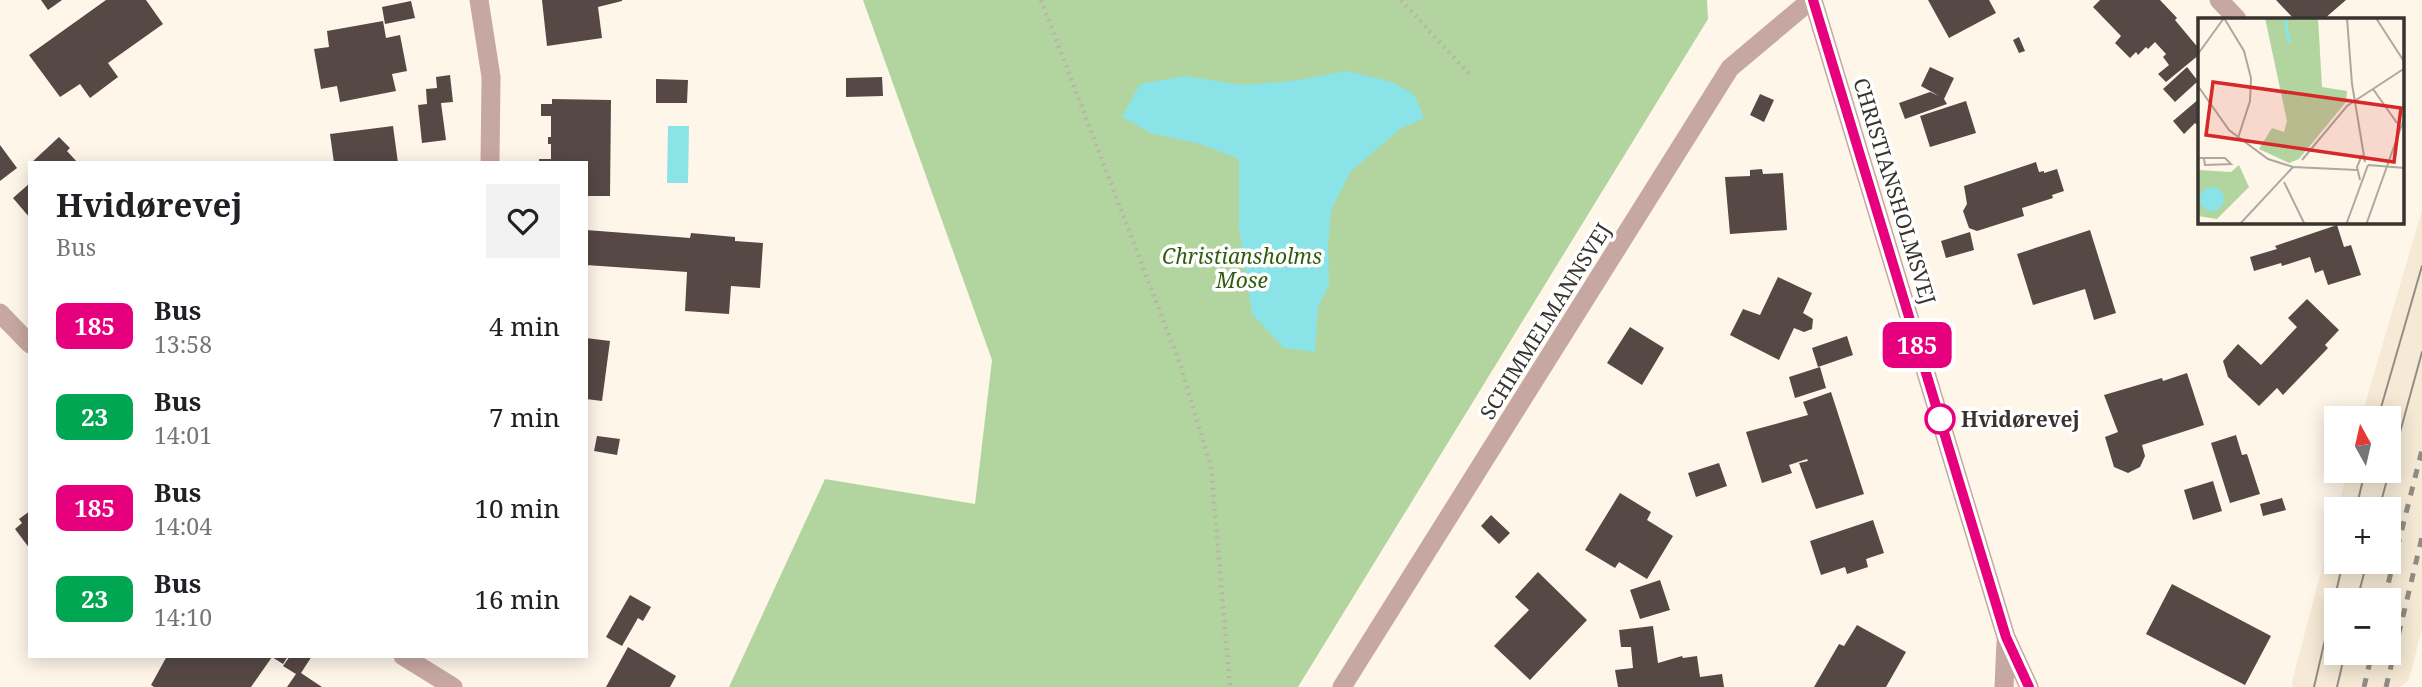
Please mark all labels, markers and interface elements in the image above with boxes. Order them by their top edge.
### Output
inset map [2198,18,2404,224]
street label: CHRISTIANSHOLMSVEJ [1847,74,1943,308]
text: Hvidørevej [56,182,243,227]
button: heart [486,184,560,258]
street label: SCHIMMELMANNSVEJ [1473,218,1617,424]
text: Bus [56,231,96,263]
park label: Christiansholms Mose [1162,242,1322,294]
text: Bus [154,292,201,328]
text: 4 min [489,308,560,344]
text: 185 [74,309,115,342]
line badge: 185 [1877,322,1957,368]
text: 13:58 [154,328,212,360]
text: 185 [1897,328,1937,361]
text: Bus [154,383,201,419]
text: 7 min [489,399,560,435]
text: 23 [81,400,108,433]
marker: Hvidørevej [1925,404,1955,434]
place label: Hvidørevej [1961,405,2080,433]
north arrow [2324,406,2401,483]
map controls [2324,406,2401,665]
text: 14:01 [154,419,212,451]
text: Bus [154,474,201,510]
text: 10 min [475,490,560,526]
text: 185 [74,491,115,524]
button: + [2324,497,2401,574]
text: 14:04 [154,510,212,542]
text: Bus [154,565,201,601]
text: 16 min [475,581,560,617]
text: 23 [81,582,108,615]
button: − [2324,588,2401,665]
text: 14:10 [154,601,212,633]

